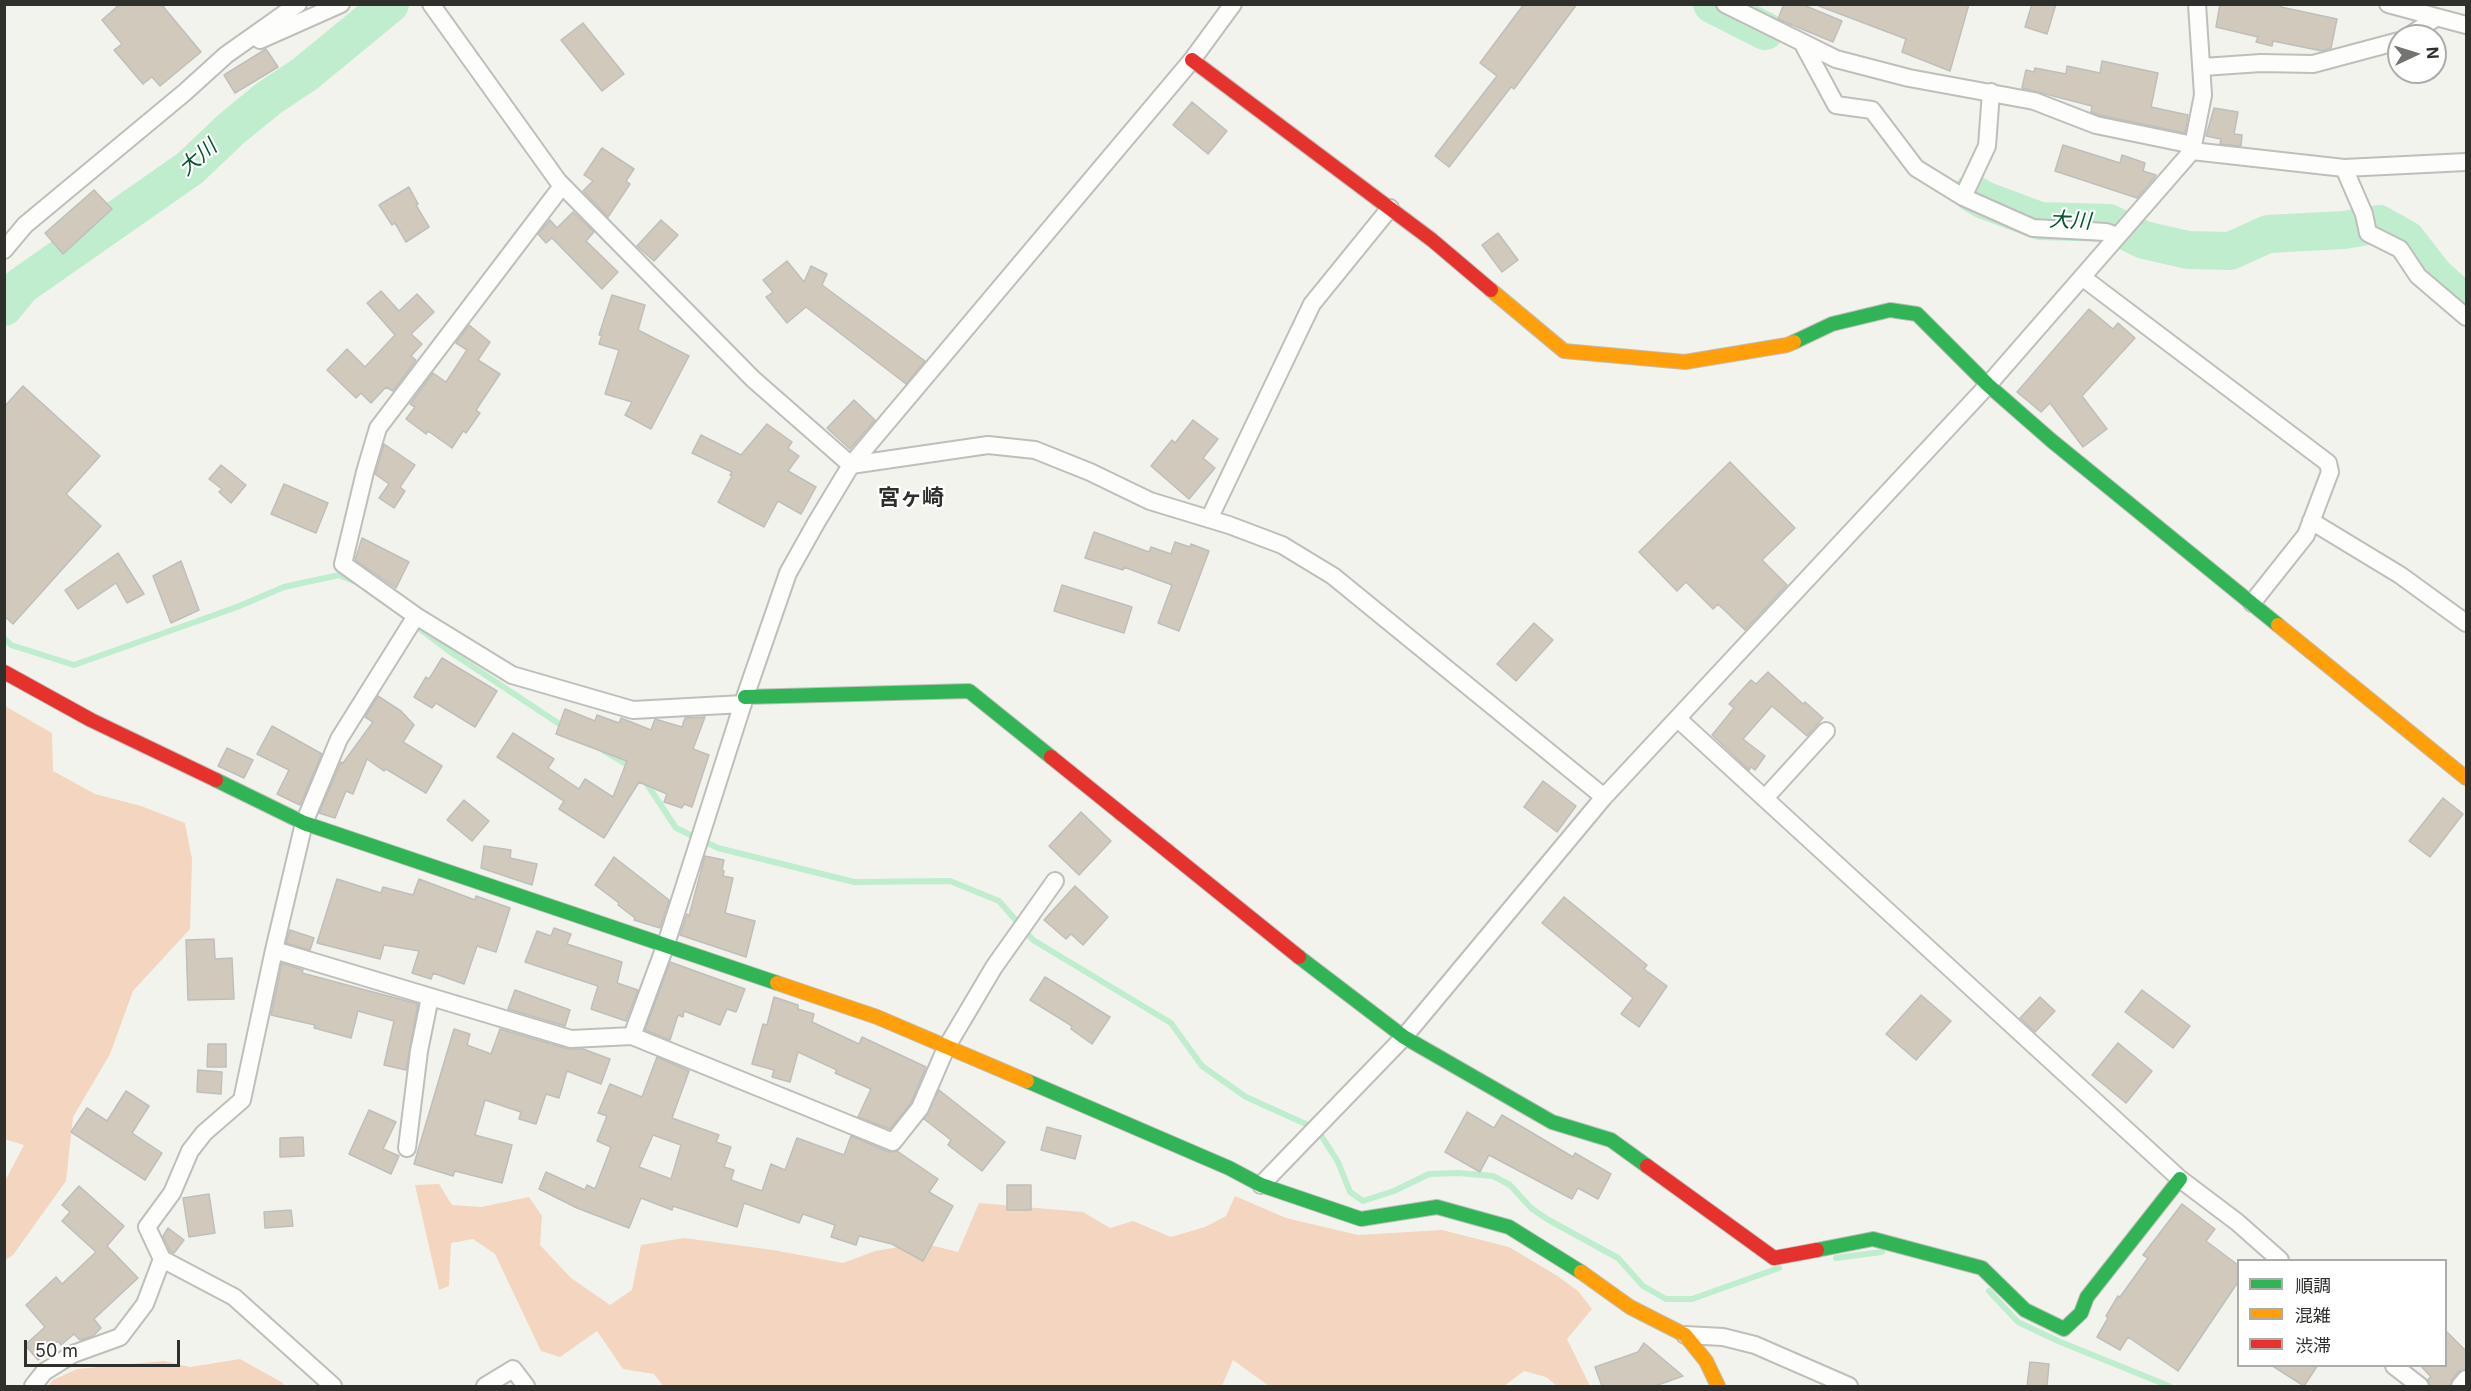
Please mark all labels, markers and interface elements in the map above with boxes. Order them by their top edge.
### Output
north arrow [2387,24,2447,84]
text: N [2423,46,2443,60]
water label: 大川 [174,135,222,181]
water label: 大川 [2048,207,2092,235]
district label: 宮ヶ崎 [878,485,944,511]
legend [2237,1259,2447,1367]
text: 順調 [2295,1275,2331,1296]
text: 混雑 [2295,1305,2331,1326]
scale bar [27,1328,183,1366]
text: 渋滞 [2295,1335,2331,1356]
text: 50 m [35,1340,78,1361]

